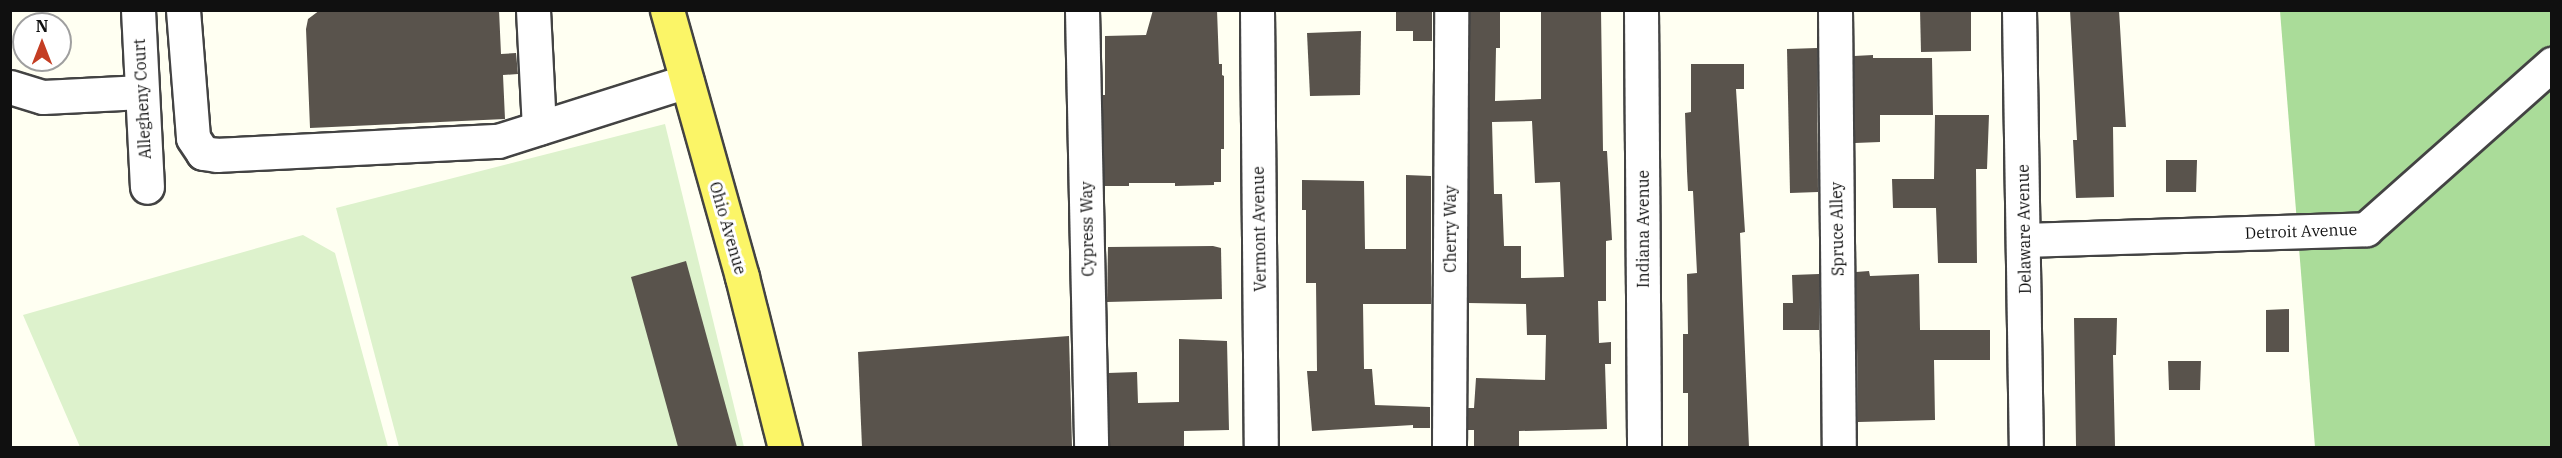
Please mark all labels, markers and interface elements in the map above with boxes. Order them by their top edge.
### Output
north arrow [12,12,72,72]
text: N [36,16,48,36]
street label: Allegheny Court [129,38,155,160]
street label: Delaware Avenue [2013,164,2035,294]
street label: Vermont Avenue [1248,166,1270,292]
street label: Indiana Avenue [1633,170,1653,288]
street label: Ohio Avenue [706,179,750,277]
street label: Cypress Way [1077,181,1097,277]
street label: Spruce Alley [1827,182,1847,276]
street label: Cherry Way [1440,185,1460,273]
street label: Detroit Avenue [2245,219,2357,243]

